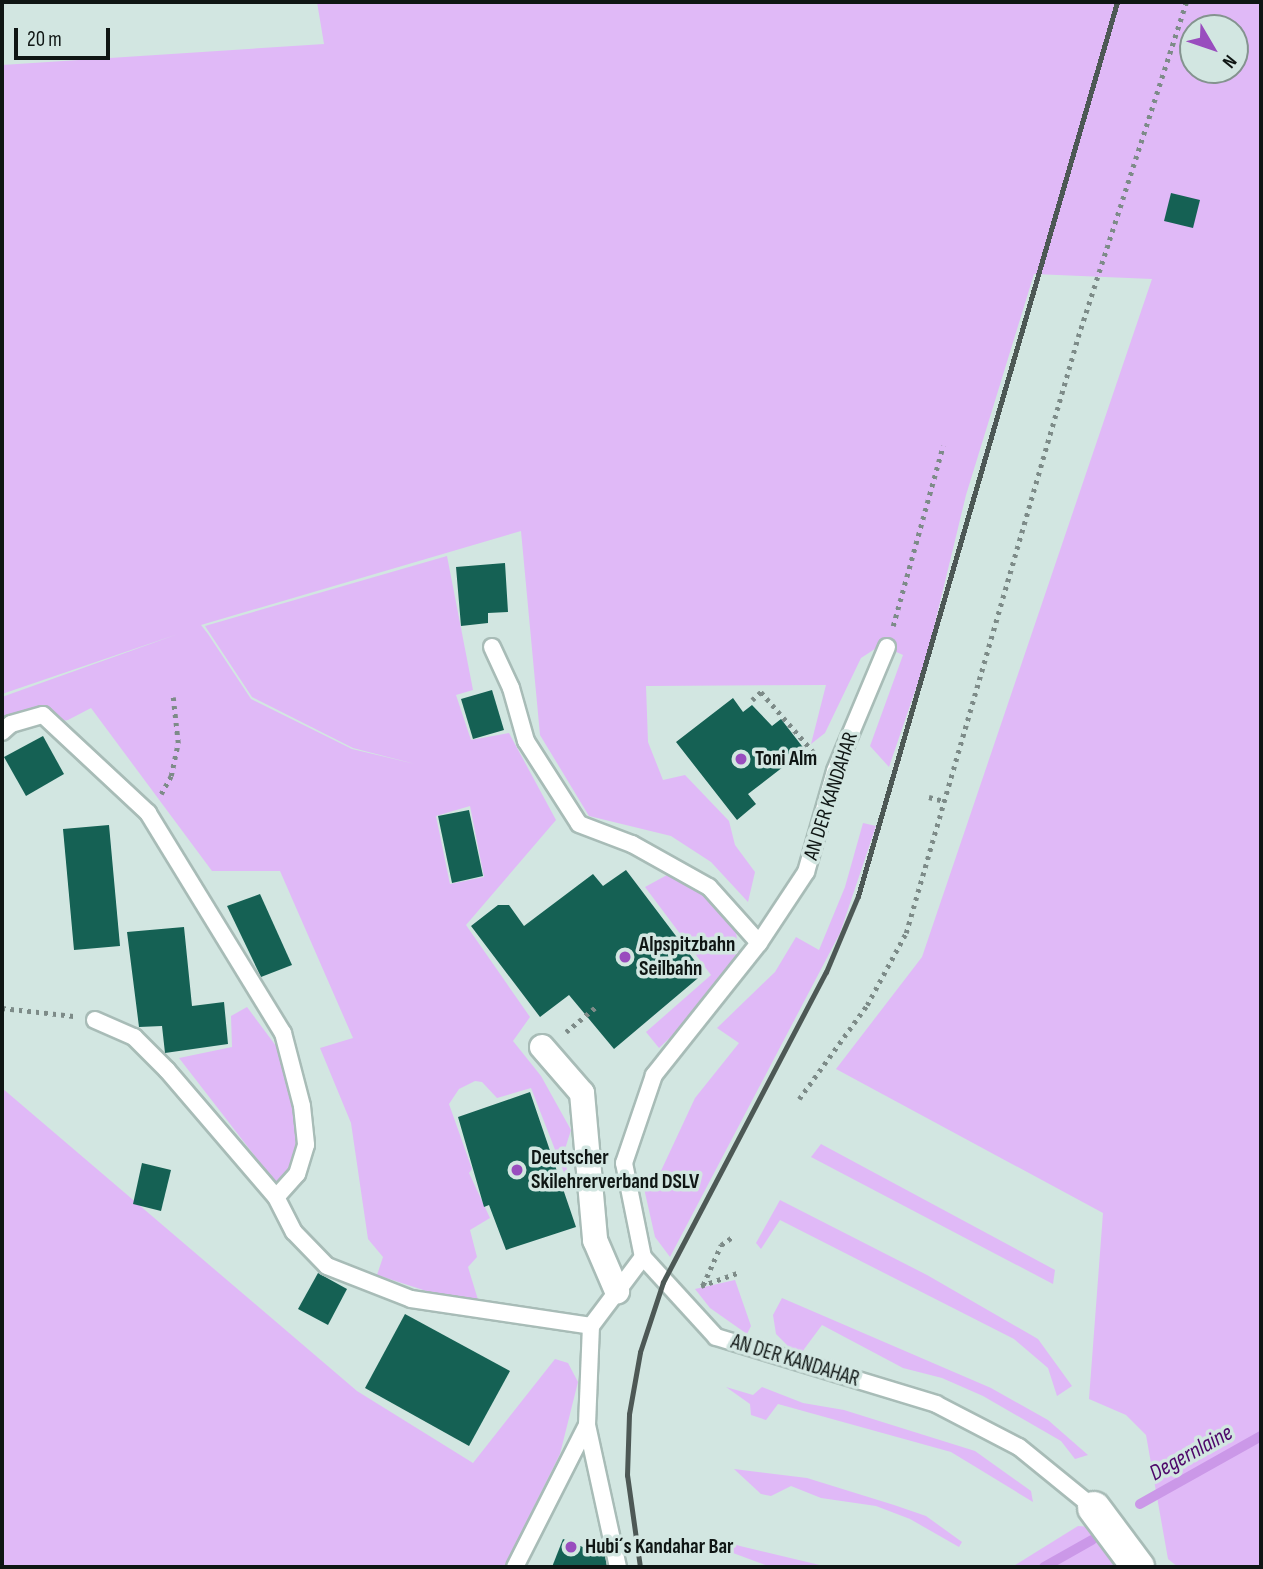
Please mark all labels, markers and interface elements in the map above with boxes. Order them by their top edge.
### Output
scale bar [18,14,114,58]
north arrow [1179,14,1249,84]
text: 20 m [27,27,62,52]
text: N [1217,50,1241,72]
street label: AN DER KANDAHAR [799,729,863,863]
place label: Toni Alm [755,746,817,772]
marker: Toni Alm [733,751,749,767]
place label: Alpspitzbahn Seilbahn [639,932,735,982]
marker: Alpspitzbahn Seilbahn [617,949,633,965]
place label: Deutscher Skilehrerverband DSLV [531,1145,699,1195]
marker: Deutscher Skilehrerverband DSLV [509,1162,525,1178]
street label: AN DER KANDAHAR [728,1330,862,1392]
water label: Degernlaine [1145,1419,1237,1487]
place label: Hubi´s Kandahar Bar [585,1534,734,1560]
marker: Hubi´s Kandahar Bar [563,1539,579,1555]

